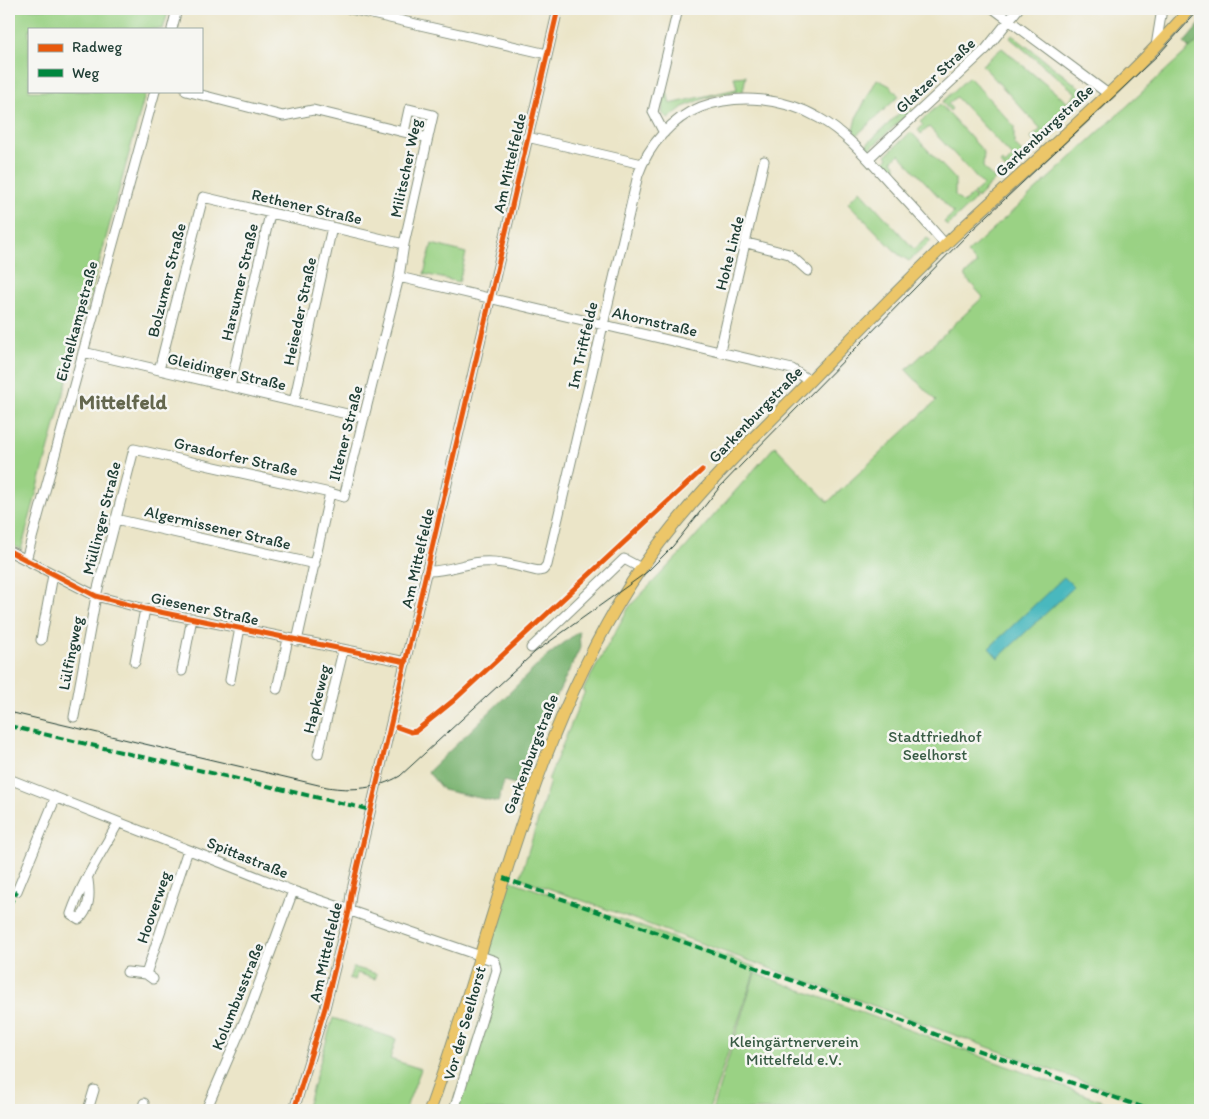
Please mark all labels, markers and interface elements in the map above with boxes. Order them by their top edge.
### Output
legend [28,28,202,92]
street label: Glatzer Straße [892,34,979,117]
text: Radweg [72,38,122,56]
text: Weg [72,64,99,82]
street label: Garkenburgstraße [991,80,1097,181]
street label: Am Mittelfelde [489,111,530,215]
street label: Militscher Weg [386,116,425,219]
street label: Rethener Straße [250,185,364,228]
street label: Hohe Linde [711,214,748,292]
street label: Bolzumer Straße [143,221,190,339]
street label: Harsumer Straße [217,222,262,343]
street label: Heiseder Straße [279,255,320,367]
street label: Eichelkampstraße [51,259,102,383]
street label: Im Triftfelde [563,300,602,390]
street label: Ahornstraße [610,302,700,341]
street label: Gleidinger Straße [166,349,288,394]
street label: Garkenburgstraße [704,362,806,467]
street label: Iltener Straße [324,383,367,483]
district label: Mittelfeld [79,389,168,414]
street label: Grasdorfer Straße [172,433,300,480]
street label: Müllinger Straße [78,459,125,577]
street label: Algermissener Straße [143,501,293,554]
street label: Am Mittelfelde [397,506,438,610]
street label: Giesener Straße [149,588,261,629]
street label: Lülfingweg [54,614,87,692]
street label: Hapkeweg [299,662,334,736]
street label: Garkenburgstraße [499,691,562,817]
park label: Stadtfriedhof Seelhorst [888,727,982,764]
street label: Spittastraße [204,833,291,882]
street label: Hooverweg [132,868,175,946]
street label: Am Mittelfelde [305,900,346,1004]
street label: Kolumbusstraße [207,940,268,1053]
street label: Vor der Seelhorst [439,964,490,1082]
park label: Kleingärtnerverein Mittelfeld e.V. [729,1032,859,1069]

